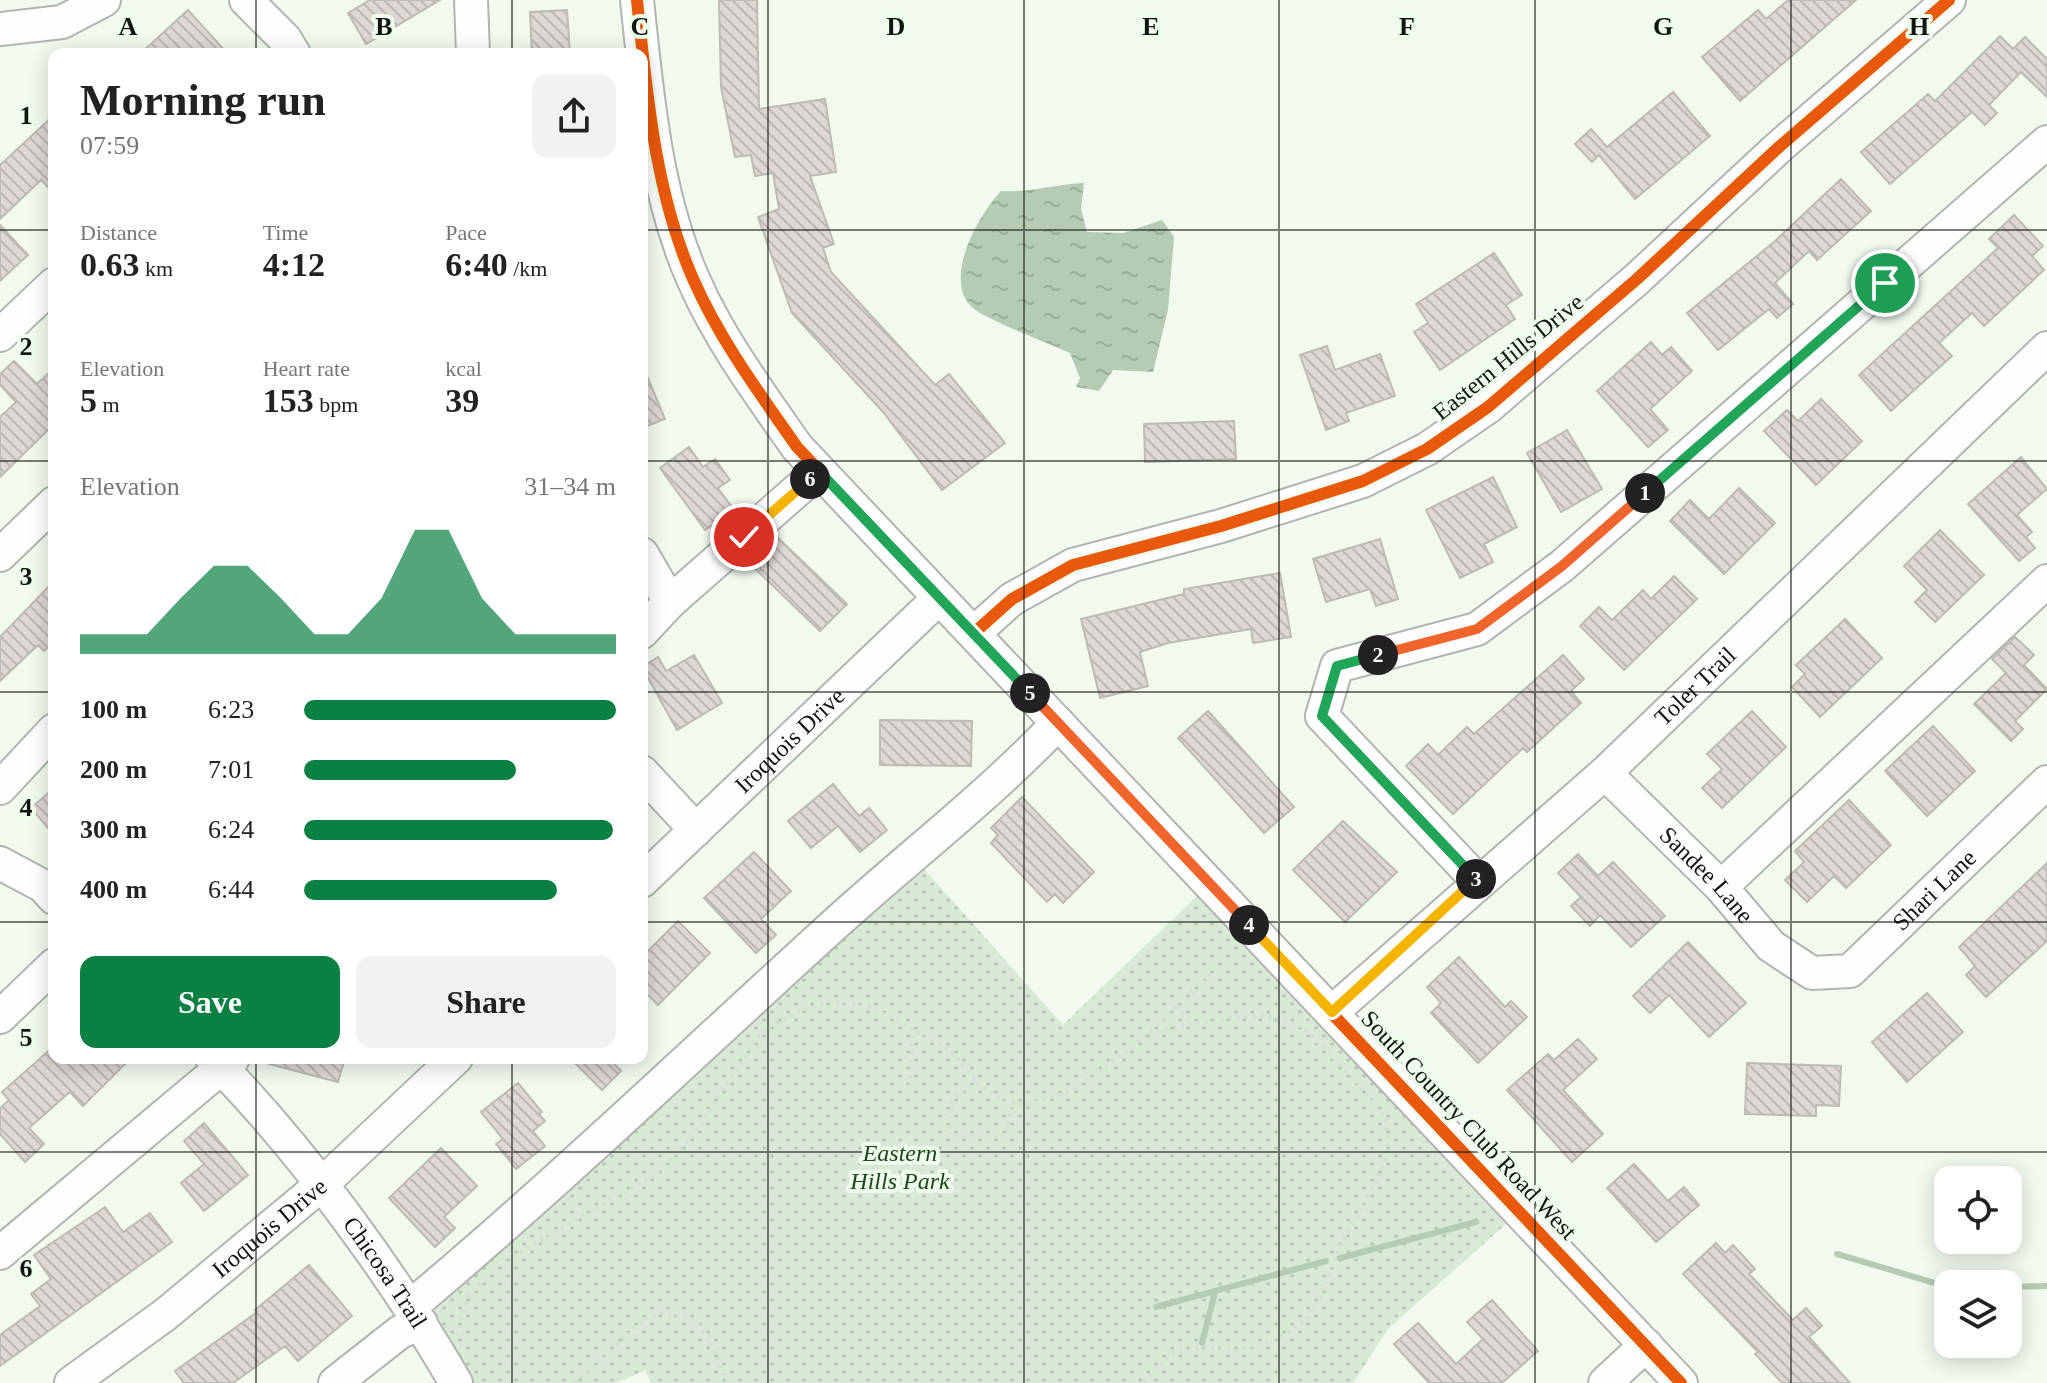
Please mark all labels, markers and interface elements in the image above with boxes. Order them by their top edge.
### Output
text: A [119,12,138,41]
text: B [375,12,393,41]
text: C [631,12,649,41]
text: D [887,12,905,41]
text: E [1142,12,1160,41]
text: F [1399,12,1415,41]
text: G [1653,12,1673,41]
text: H [1909,12,1929,41]
button: share [532,74,616,158]
text: Morning run [80,76,326,125]
text: 1 [20,101,33,130]
text: 07:59 [80,131,139,160]
text: Distance [80,220,157,245]
text: Time [263,220,308,245]
text: Pace [445,220,487,245]
text: 0.63 [80,246,140,283]
text: 4:12 [263,246,325,283]
text: 6:40 [445,246,508,283]
pin [1851,249,1919,317]
text: km [140,256,173,281]
text: /km [508,256,547,281]
icon: arrive [1863,261,1907,305]
street label: Eastern Hills Drive [1428,289,1588,425]
text: 2 [20,332,33,361]
text: Elevation [80,356,164,381]
text: Heart rate [263,356,350,381]
text: kcal [445,356,482,381]
text: 5 [80,382,97,419]
text: 153 [263,382,314,419]
text: 39 [445,382,479,419]
text: m [97,392,120,417]
text: bpm [314,392,358,417]
pin: 6 [790,459,830,499]
text: 6 [805,466,816,491]
text: Elevation [80,472,180,501]
text: 31–34 m [524,472,616,501]
pin: 1 [1625,473,1665,513]
text: 1 [1640,480,1651,505]
pin [710,503,778,571]
icon: check [722,515,766,559]
text: 3 [20,562,33,591]
pin: 2 [1358,635,1398,675]
street label: Toler Trail [1650,641,1741,731]
text: 2 [1373,642,1384,667]
pin: 5 [1010,673,1050,713]
text: 5 [1025,680,1036,705]
street label: Iroquois Drive [730,682,850,798]
text: 100 m [80,695,147,724]
text: 6:23 [208,695,254,724]
text: 200 m [80,755,147,784]
text: 7:01 [208,755,254,784]
text: 4 [20,793,33,822]
text: 300 m [80,815,147,844]
text: 6:24 [208,815,254,844]
street label: Sandee Lane [1655,821,1759,928]
street label: Shari Lane [1888,844,1981,936]
pin: 3 [1456,859,1496,899]
text: 3 [1471,866,1482,891]
text: 400 m [80,875,147,904]
text: 6:44 [208,875,254,904]
pin: 4 [1229,905,1269,945]
text: 4 [1244,912,1255,937]
button: Save [80,956,340,1048]
button: Share [356,956,616,1048]
street label: South Country Club Road West [1356,1005,1582,1245]
text: 5 [20,1023,33,1052]
park label: Eastern Hills Park [849,1140,950,1194]
map controls [1934,1166,2022,1358]
button: locate [1934,1166,2022,1254]
street label: Iroquois Drive [207,1173,332,1283]
street label: Chicosa Trail [338,1212,432,1333]
text: 6 [20,1254,33,1283]
button: layers [1934,1270,2022,1358]

